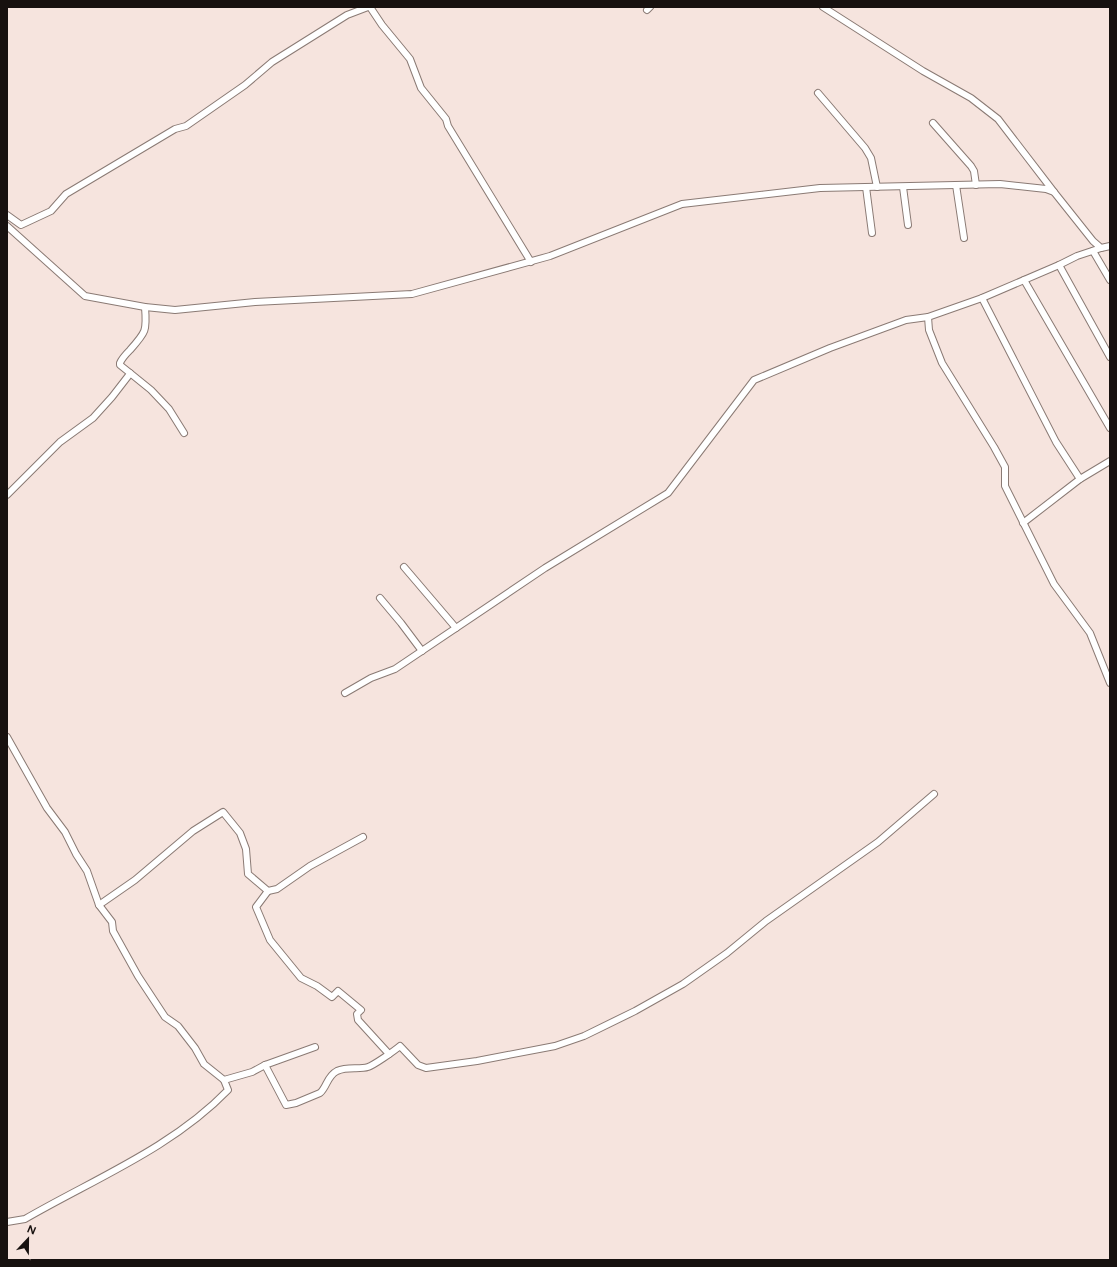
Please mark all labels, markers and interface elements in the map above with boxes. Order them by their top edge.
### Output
north arrow [8,1219,48,1259]
text: N [25,1223,38,1238]

